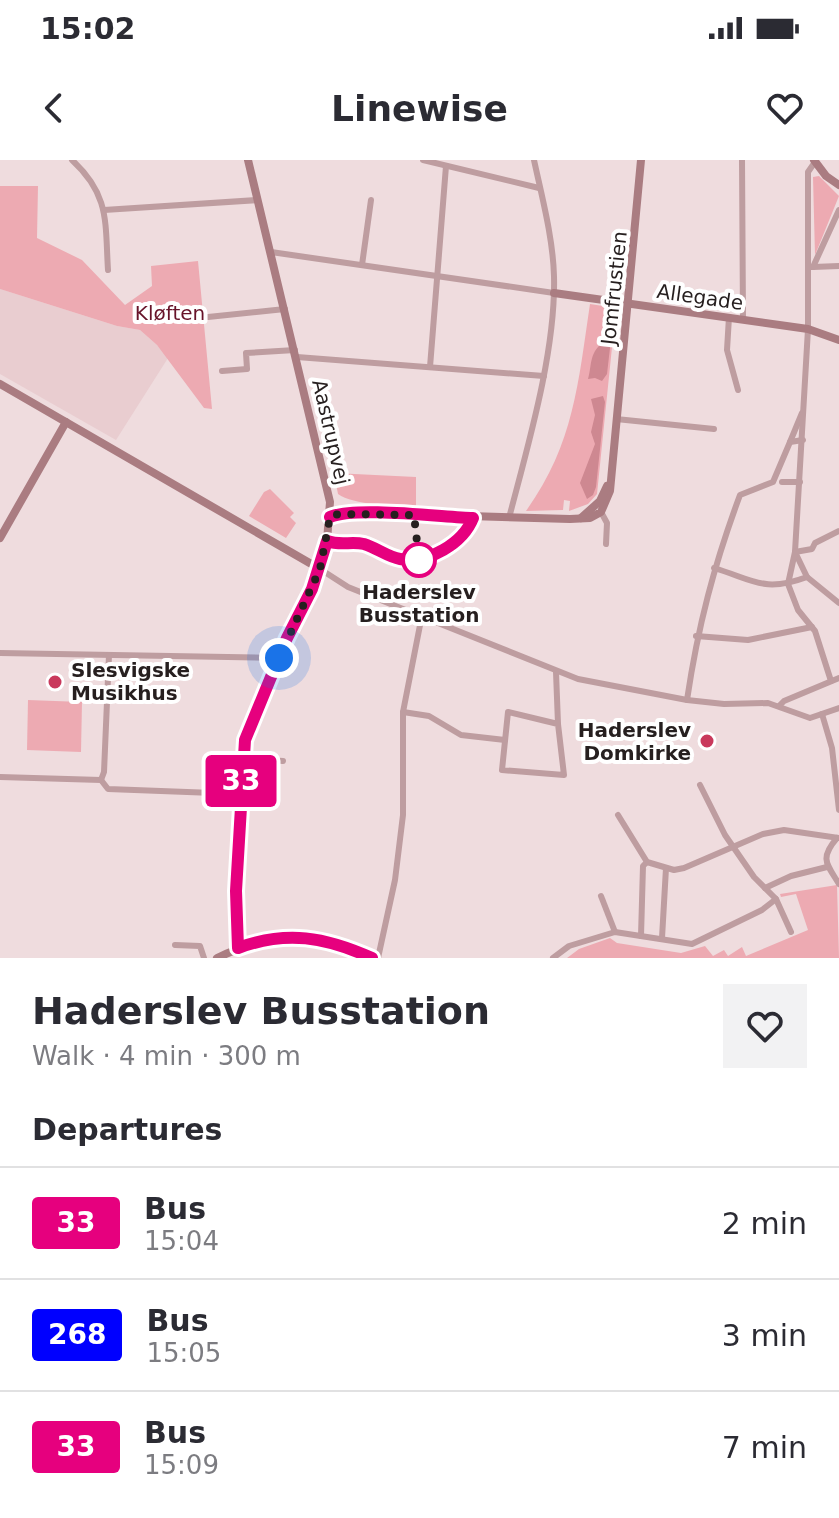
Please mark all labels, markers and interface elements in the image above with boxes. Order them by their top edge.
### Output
text: 15:02 [40,11,136,46]
icon: back [32,86,76,130]
icon: heart [763,86,807,130]
text: Linewise [331,88,508,129]
street label: Jomfrustien [596,230,632,348]
street label: Allegade [655,279,745,315]
park label: Kløften [135,301,205,325]
street label: Aastrupvej [307,377,355,487]
marker: Haderslev Busstation [402,543,436,577]
place label: Haderslev Busstation [359,580,479,627]
your location [259,638,299,678]
place label: Slesvigske Musikhus [71,658,190,705]
marker: Slesvigske Musikhus [46,673,64,691]
place label: Haderslev Domkirke [578,718,691,765]
marker: Haderslev Domkirke [698,732,716,750]
line badge: 33 [205,755,277,807]
text: 33 [222,764,260,797]
button: heart [723,984,807,1068]
text: Haderslev Busstation [32,989,490,1033]
text: Walk · 4 min · 300 m [32,1041,301,1071]
text: Departures [32,1112,222,1147]
text: Bus [144,1191,206,1226]
text: 33 [57,1206,95,1239]
text: 2 min [722,1206,807,1241]
text: 15:04 [144,1226,219,1256]
text: Bus [146,1303,209,1338]
text: 268 [48,1318,106,1351]
text: 3 min [722,1318,807,1353]
text: 15:05 [146,1338,221,1368]
text: Bus [144,1415,206,1450]
text: 33 [57,1430,95,1463]
text: 7 min [722,1430,807,1465]
text: 15:09 [144,1450,219,1480]

